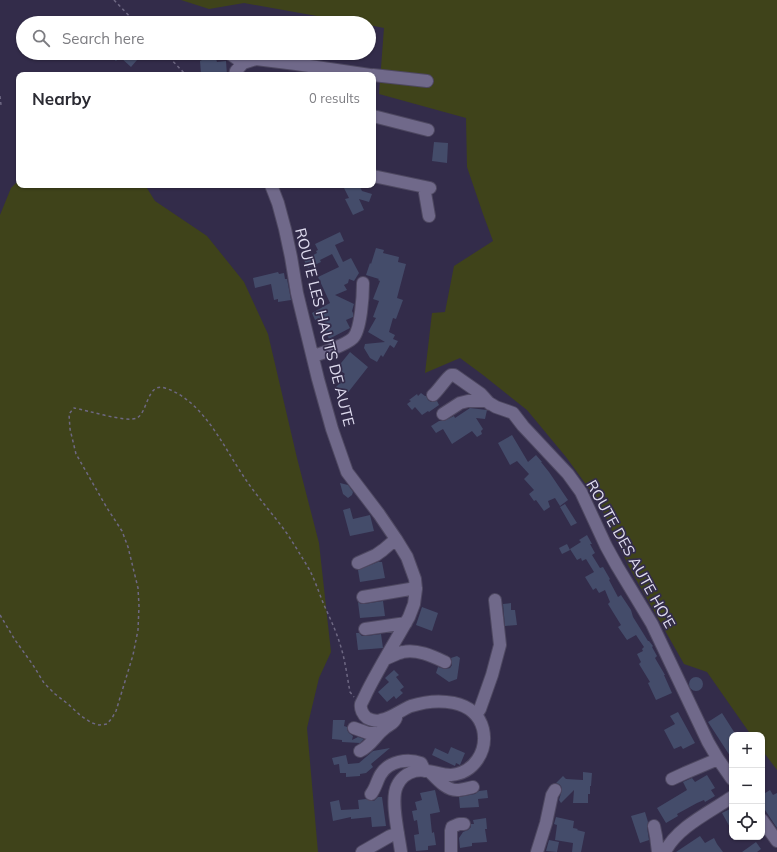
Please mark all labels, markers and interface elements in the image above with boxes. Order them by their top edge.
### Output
search box [16,16,376,60]
icon: search [30,27,52,49]
text: Search here [62,29,144,48]
text: Nearby [32,88,91,109]
text: 0 results [309,90,360,106]
street label: ROUTE LES HAUTS DE AUTE [291,226,359,428]
street label: ROUTE DES AUTE HO'E [582,477,680,632]
map controls [729,732,765,840]
button: + [729,732,765,768]
button: − [729,768,765,804]
button: locate [729,804,765,840]

